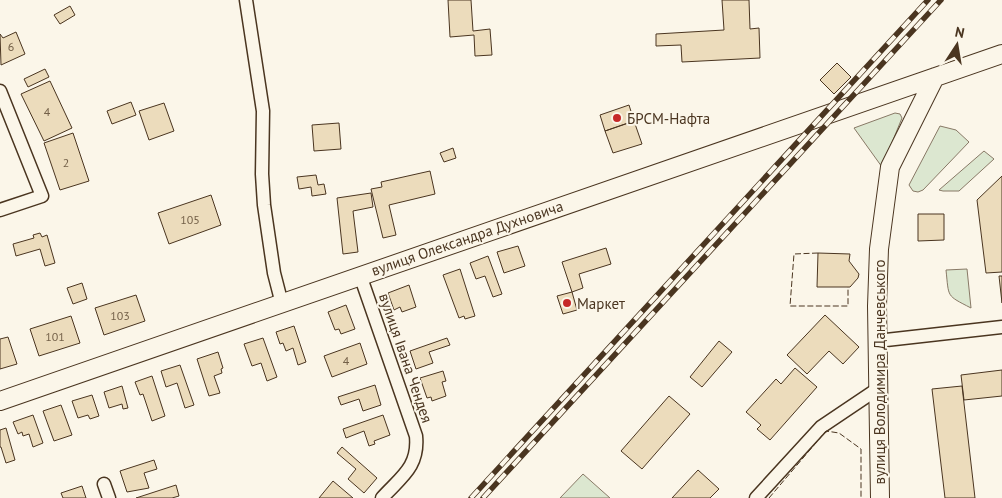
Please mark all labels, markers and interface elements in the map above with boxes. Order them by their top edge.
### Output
north arrow [932,20,982,70]
text: N [953,23,966,42]
house number: 6 [8,39,14,54]
house number: 4 [44,104,51,119]
place label: БРСМ-Нафта [627,109,710,128]
marker: БРСМ-Нафта [611,112,623,124]
house number: 2 [63,155,69,170]
street label: вулиця Олександра Духновича [369,196,565,280]
house number: 105 [180,212,200,227]
street label: вулиця Володимира Данчевського [870,259,889,485]
street label: вулиця Івана Чендея [375,291,437,425]
place label: Маркет [577,294,625,313]
marker: Маркет [561,297,573,309]
house number: 103 [110,308,130,323]
house number: 101 [45,329,65,344]
house number: 4 [343,353,350,368]

